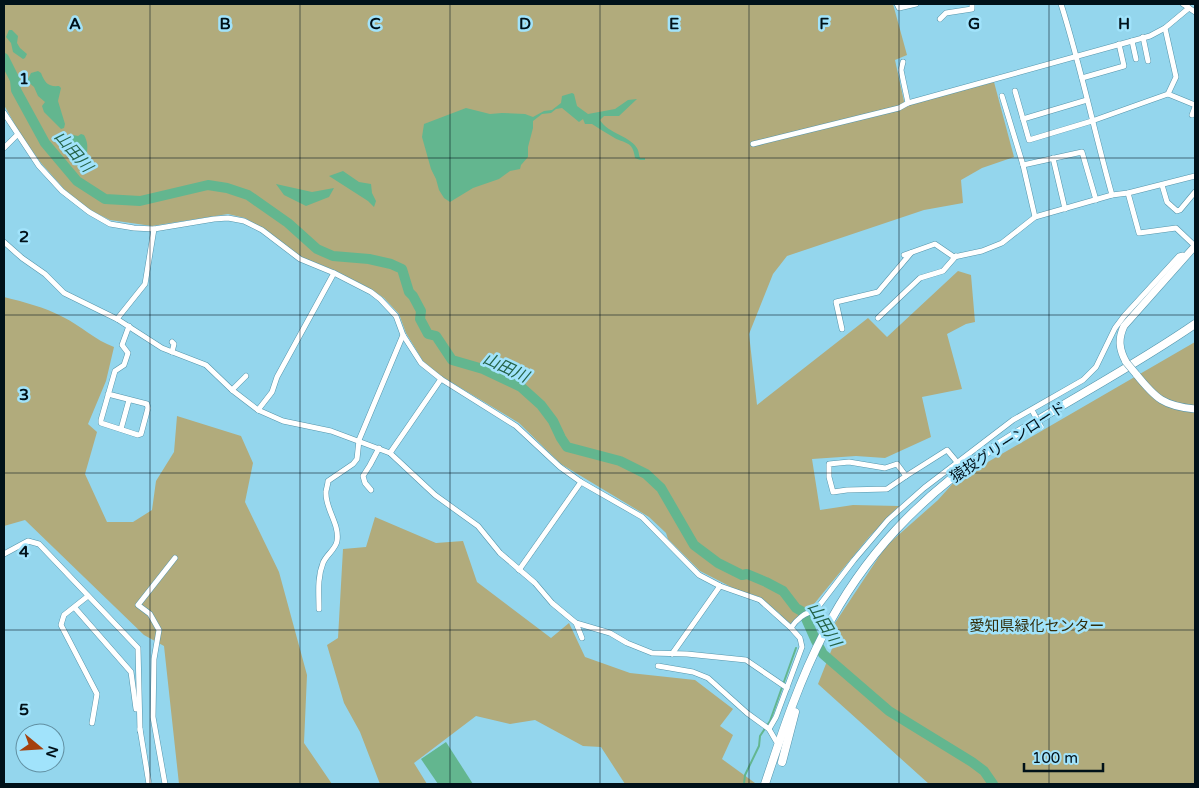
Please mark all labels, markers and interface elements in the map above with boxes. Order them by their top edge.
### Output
text: A [69,14,81,34]
text: B [219,14,231,34]
text: C [369,14,381,34]
text: D [519,14,531,34]
text: E [669,14,679,34]
text: F [819,14,829,34]
text: G [968,14,980,34]
text: H [1118,14,1130,34]
text: 1 [19,69,29,89]
water label: 山田川 [50,127,98,178]
text: 2 [19,227,29,247]
water label: 山田川 [480,349,533,388]
text: 3 [19,385,29,405]
street label: 猿投グリーンロード [947,398,1069,486]
text: 4 [19,542,29,562]
water label: 山田川 [803,599,846,652]
park label: 愛知県緑化センター [969,617,1105,635]
text: 5 [19,700,29,720]
north arrow [15,723,65,773]
scale bar [1024,740,1103,772]
text: N [42,744,62,760]
text: 100 m [1032,749,1078,767]

